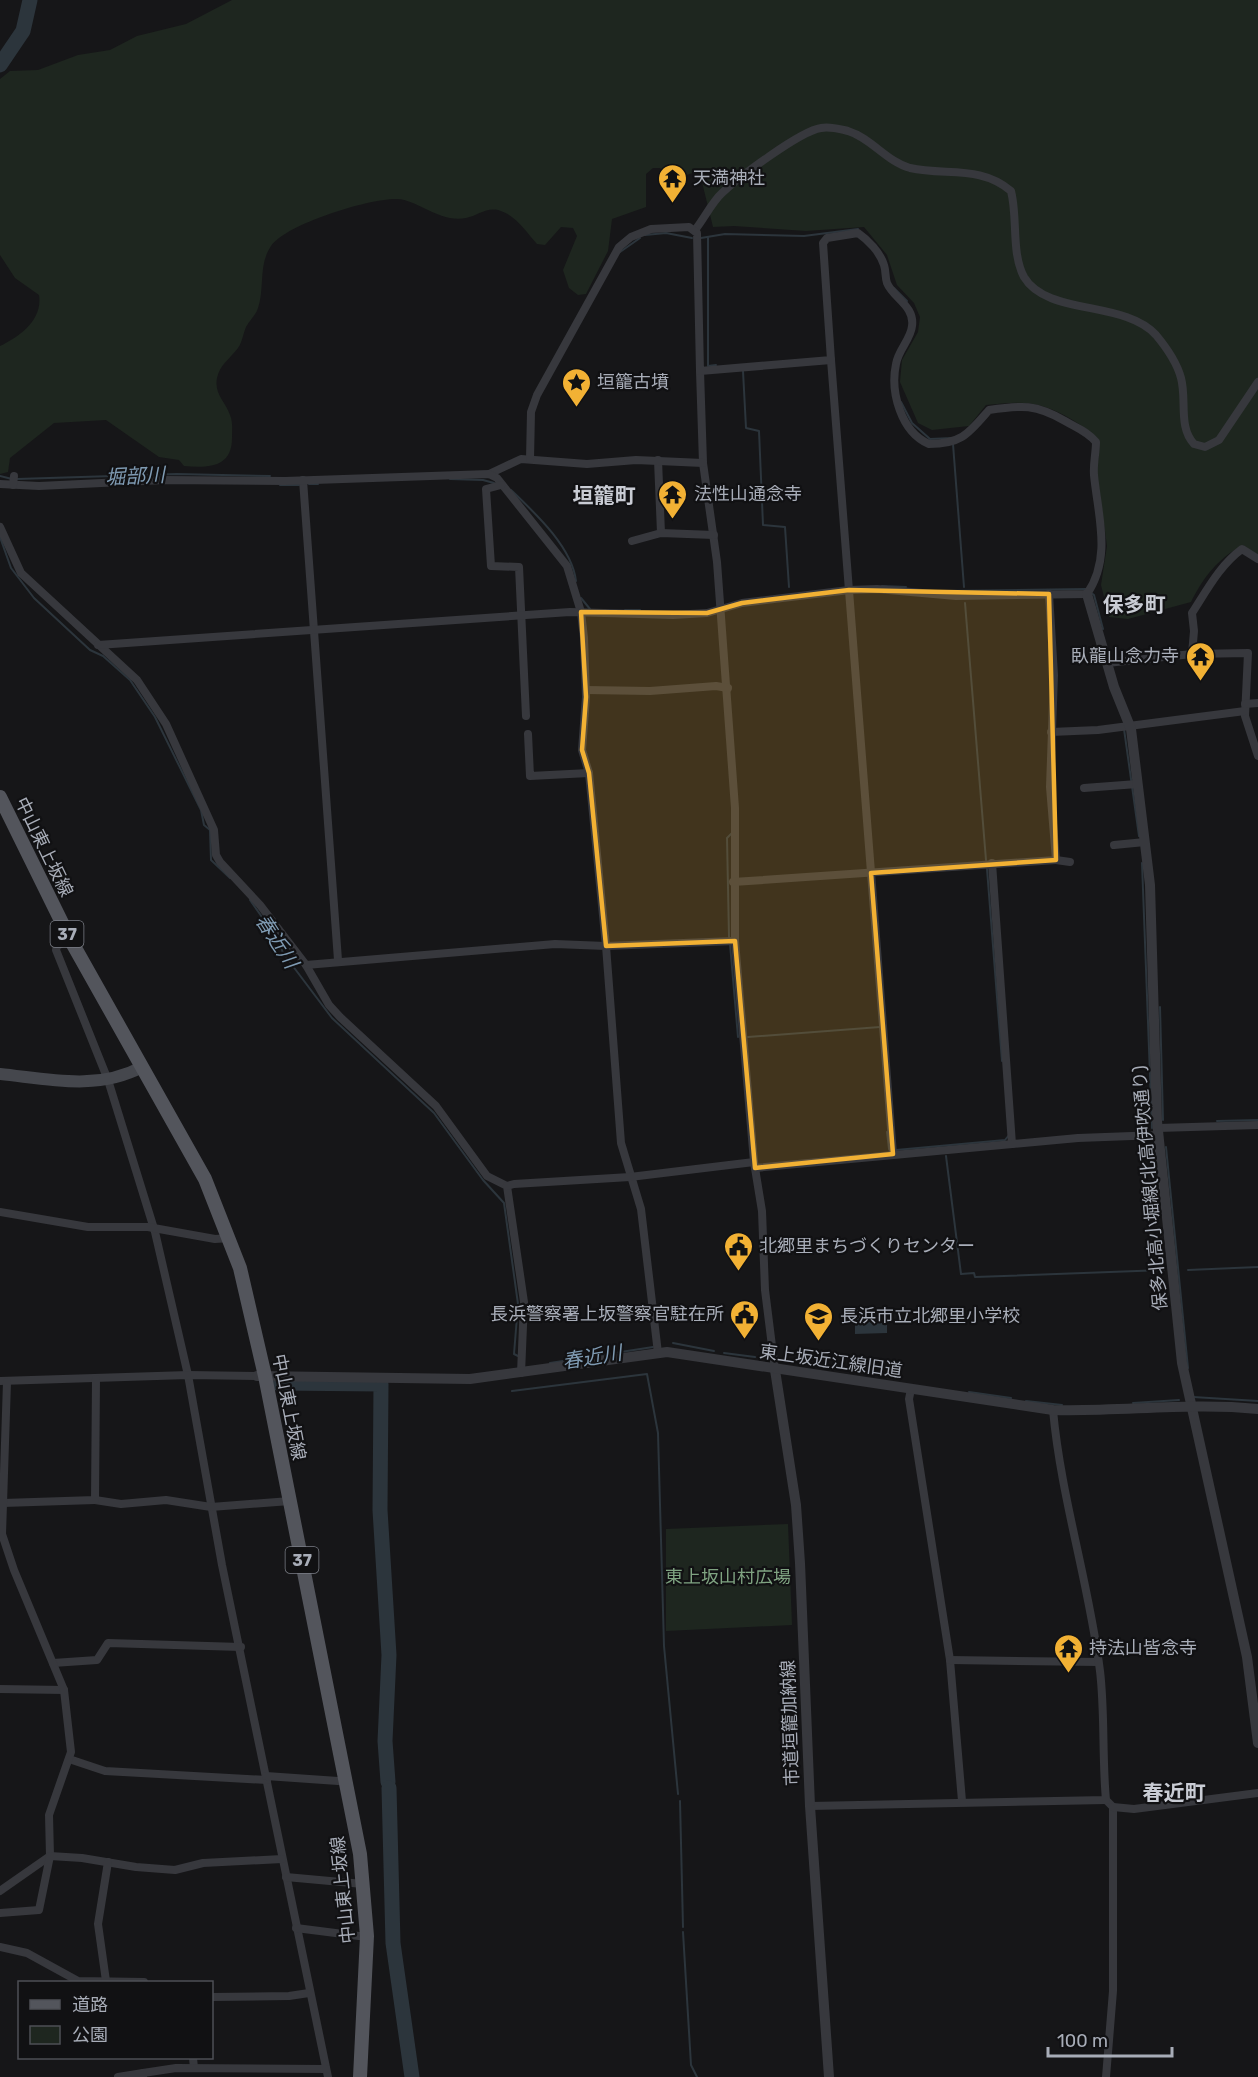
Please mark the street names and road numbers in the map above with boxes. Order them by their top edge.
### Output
street label: 中山東上坂線 [10,794,78,900]
road number: 37 [50,921,84,947]
street label: 保多北高小堀線(北高伊吹通り) [1128,1064,1172,1312]
street label: 東上坂近江線旧道 [758,1340,904,1382]
street label: 中山東上坂線 [268,1352,310,1462]
road number: 37 [286,1547,318,1573]
street label: 市道垣籠加納線 [777,1660,803,1786]
street label: 中山東上坂線 [326,1835,360,1945]

